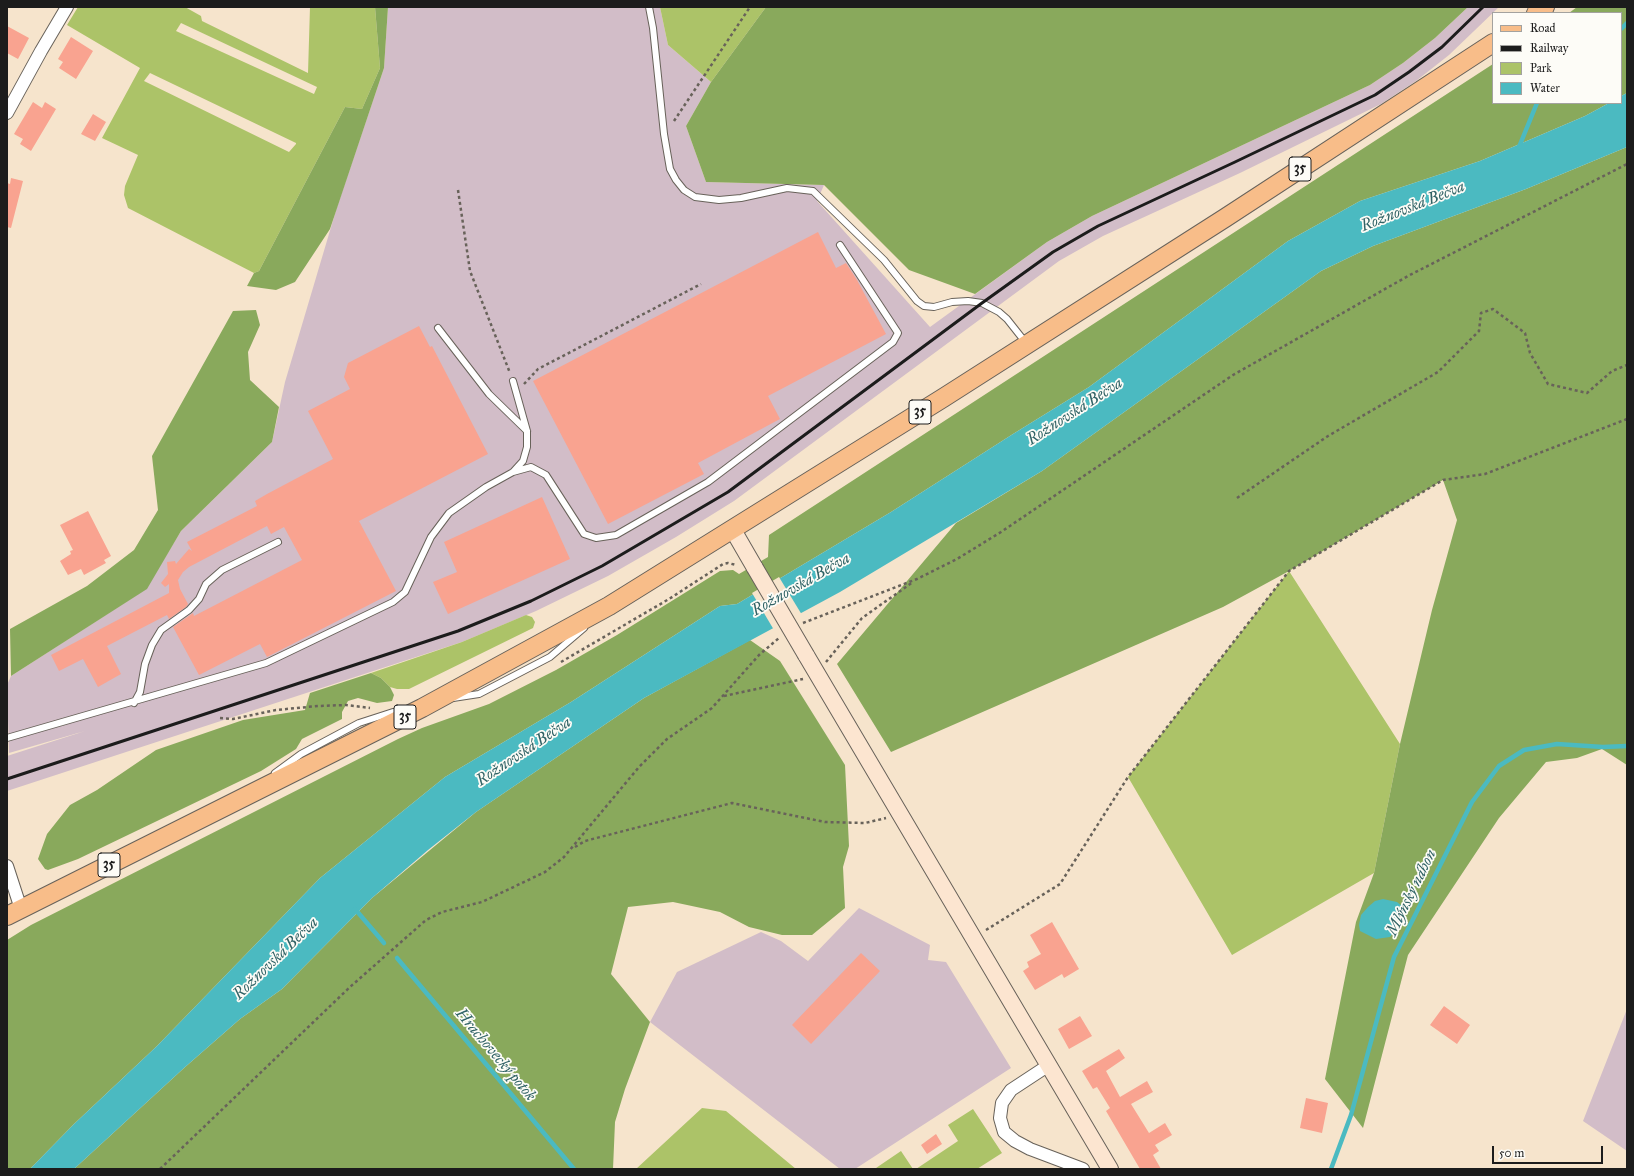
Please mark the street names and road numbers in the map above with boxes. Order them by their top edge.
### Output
road number: 35 [1289,157,1311,181]
road number: 35 [909,400,931,424]
road number: 35 [394,705,416,729]
road number: 35 [98,853,120,877]

